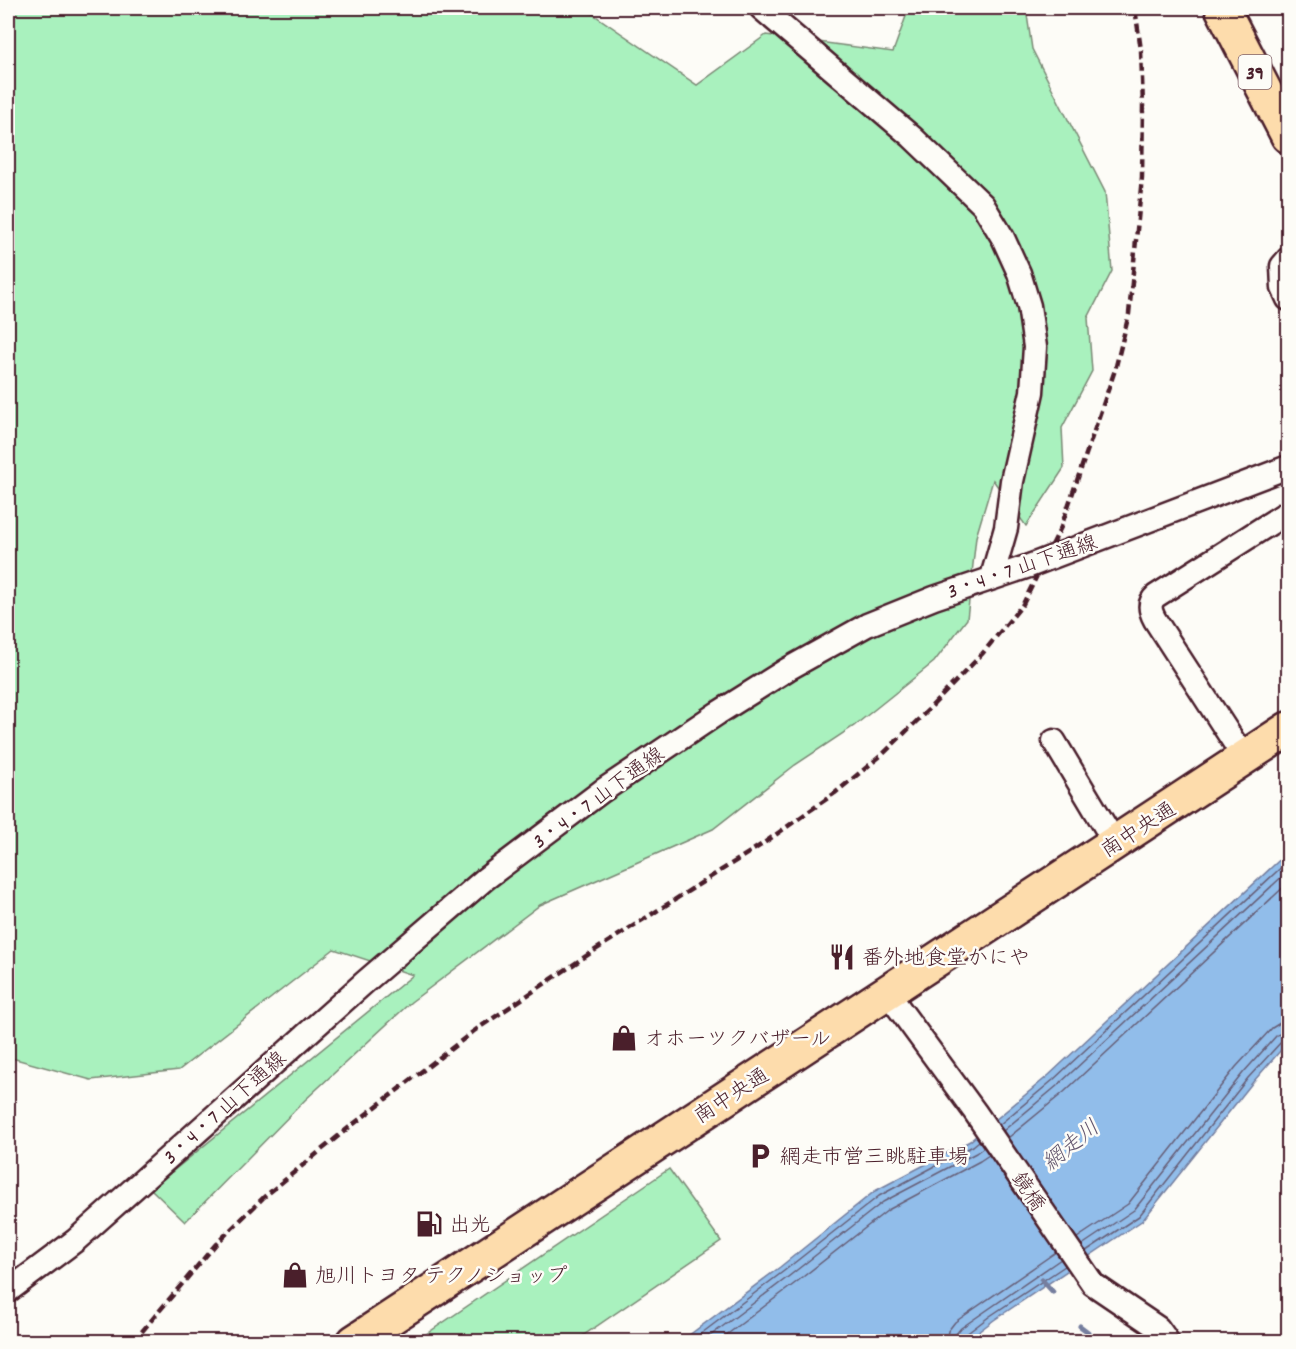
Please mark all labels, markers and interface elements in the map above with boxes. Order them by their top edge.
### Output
road number: 39 [1238,55,1272,89]
street label: 3・4・7 山下通線 [944,529,1102,609]
street label: 3・4・7 山下通線 [527,741,672,858]
street label: 南中央通 [1096,796,1183,867]
restaurant icon: 番外地食堂かにや [827,942,857,972]
place label: 番外地食堂かにや [862,945,1030,975]
shop icon: オホーツクバザール [609,1023,639,1053]
place label: オホーツクバザール [644,1026,831,1056]
street label: 3・4・7 山下通線 [158,1046,294,1173]
street label: 南中央通 [689,1062,776,1133]
water label: 網走川 [1037,1114,1108,1180]
parking icon: 網走市営三眺駐車場 [745,1141,775,1171]
place label: 網走市営三眺駐車場 [780,1144,969,1174]
street label: 鏡橋 [1002,1167,1051,1218]
fuel station icon: 出光 [414,1209,444,1239]
place label: 出光 [449,1212,491,1242]
shop icon: 旭川トヨタ テクノショップ [280,1260,310,1290]
place label: 旭川トヨタ テクノショップ [315,1263,568,1293]

